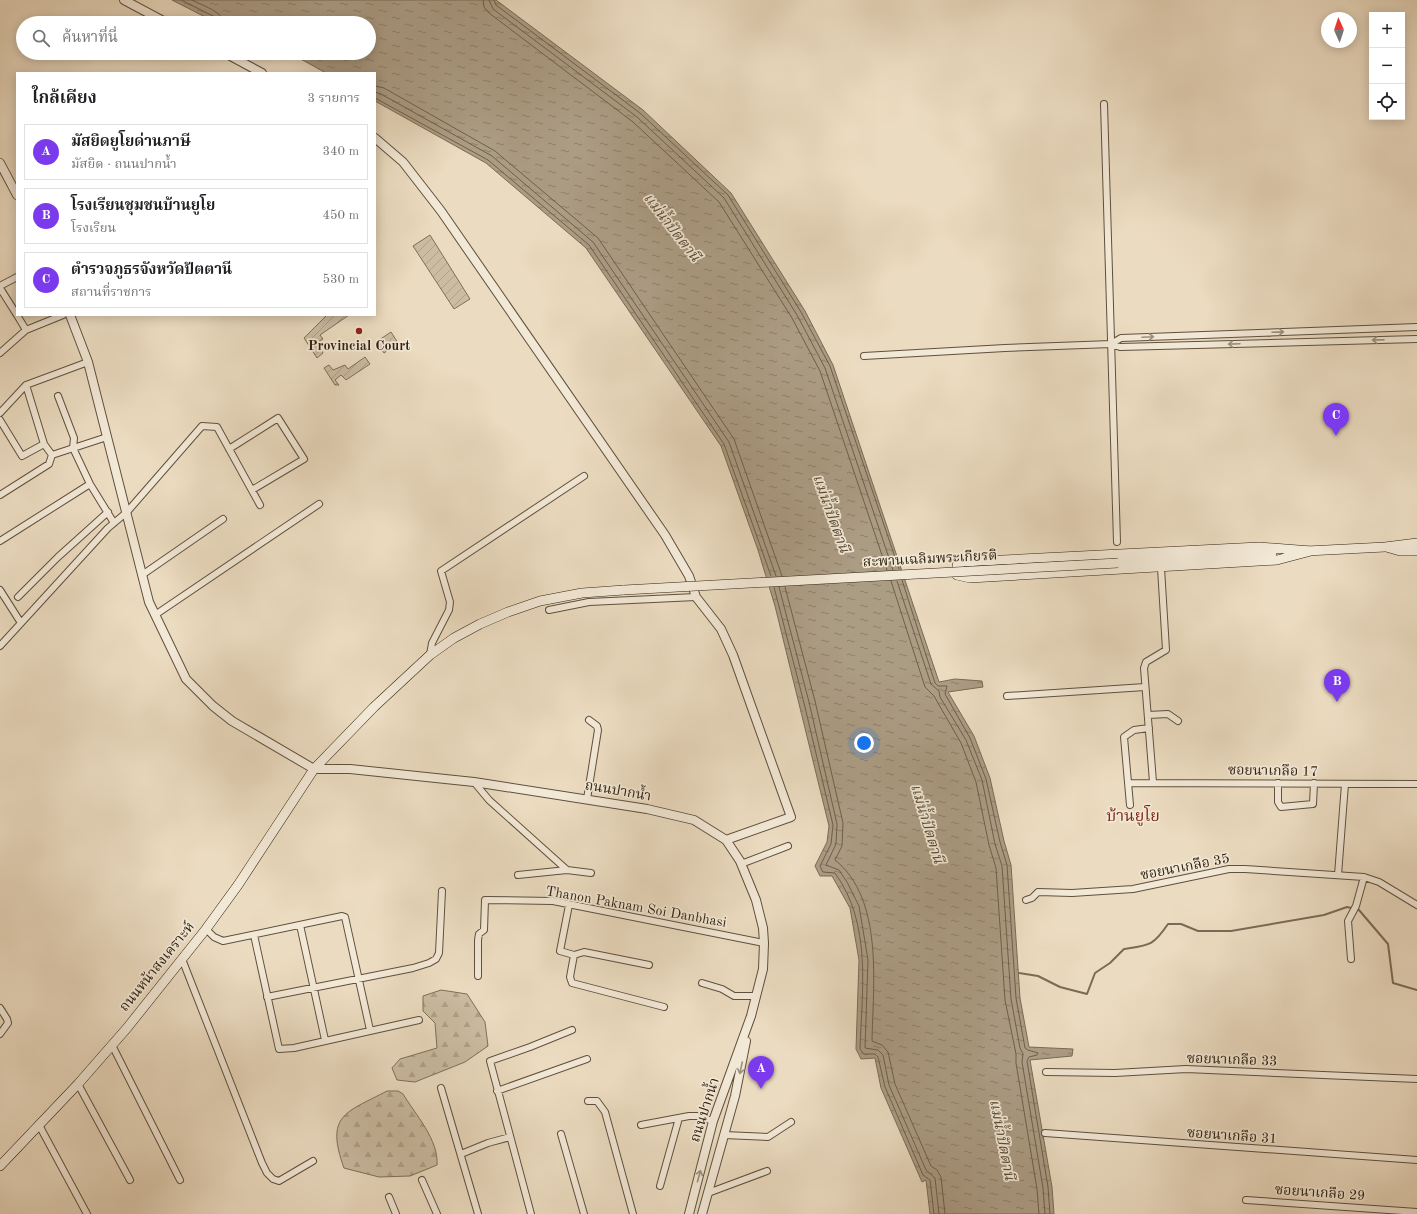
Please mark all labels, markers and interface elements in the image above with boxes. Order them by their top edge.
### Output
north arrow [1321,12,1357,48]
map controls [1369,12,1405,120]
button: + [1369,12,1405,48]
search box [16,16,376,60]
icon: search [30,27,52,49]
text: ค้นหาที่นี่ [62,31,118,46]
button: − [1369,48,1405,84]
button: locate [1369,84,1405,120]
text: ใกล้เคียง [32,90,97,107]
text: 3 รายการ [307,92,360,105]
text: มัสยิดยูโยด่านภาษี [71,135,191,150]
text: A [41,145,51,158]
text: 340 m [322,145,359,158]
text: มัสยิด · ถนนปากน้ำ [71,158,177,171]
water label: แม่น้ำปัตตานี [640,188,707,266]
text: โรงเรียนชุมชนบ้านยูโย [71,199,215,214]
text: B [41,209,51,222]
text: 450 m [322,209,359,222]
text: โรงเรียน [71,222,116,235]
text: ตำรวจภูธรจังหวัดปัตตานี [71,263,232,278]
text: C [42,273,50,286]
text: 530 m [322,273,359,286]
text: สถานที่ราชการ [71,286,152,299]
marker: Provincial Court [354,326,364,336]
one-way arrow [1271,328,1284,335]
one-way arrow [1141,333,1154,340]
one-way arrow [1372,336,1385,344]
place label: Provincial Court [308,339,410,353]
one-way arrow [1228,340,1241,348]
pin: C [1323,403,1349,436]
water label: แม่น้ำปัตตานี [809,471,856,556]
street label: สะพานเฉลิมพระเกียรติ [862,547,997,570]
pin: B [1324,669,1350,702]
your location [854,733,874,753]
street label: ซอยนาเกลือ 17 [1228,762,1318,779]
street label: ถนนปากน้ำ [584,774,653,804]
water label: แม่น้ำปัตตานี [907,781,950,867]
district label: บ้านยูโย [1106,805,1160,826]
street label: ซอยนาเกลือ 35 [1139,851,1231,883]
street label: Thanon Paknam Soi Danbhasi [544,884,728,930]
street label: ถนนหน้าสงเคราะห์ [115,918,197,1014]
street label: ซอยนาเกลือ 33 [1186,1050,1278,1069]
pin: A [748,1056,774,1089]
one-way arrow [736,1062,744,1075]
street label: ถนนปากน้ำ [684,1075,722,1144]
water label: แม่น้ำปัตตานี [986,1097,1021,1183]
street label: ซอยนาเกลือ 31 [1186,1125,1278,1146]
one-way arrow [695,1170,703,1183]
street label: ซอยนาเกลือ 29 [1274,1182,1366,1203]

